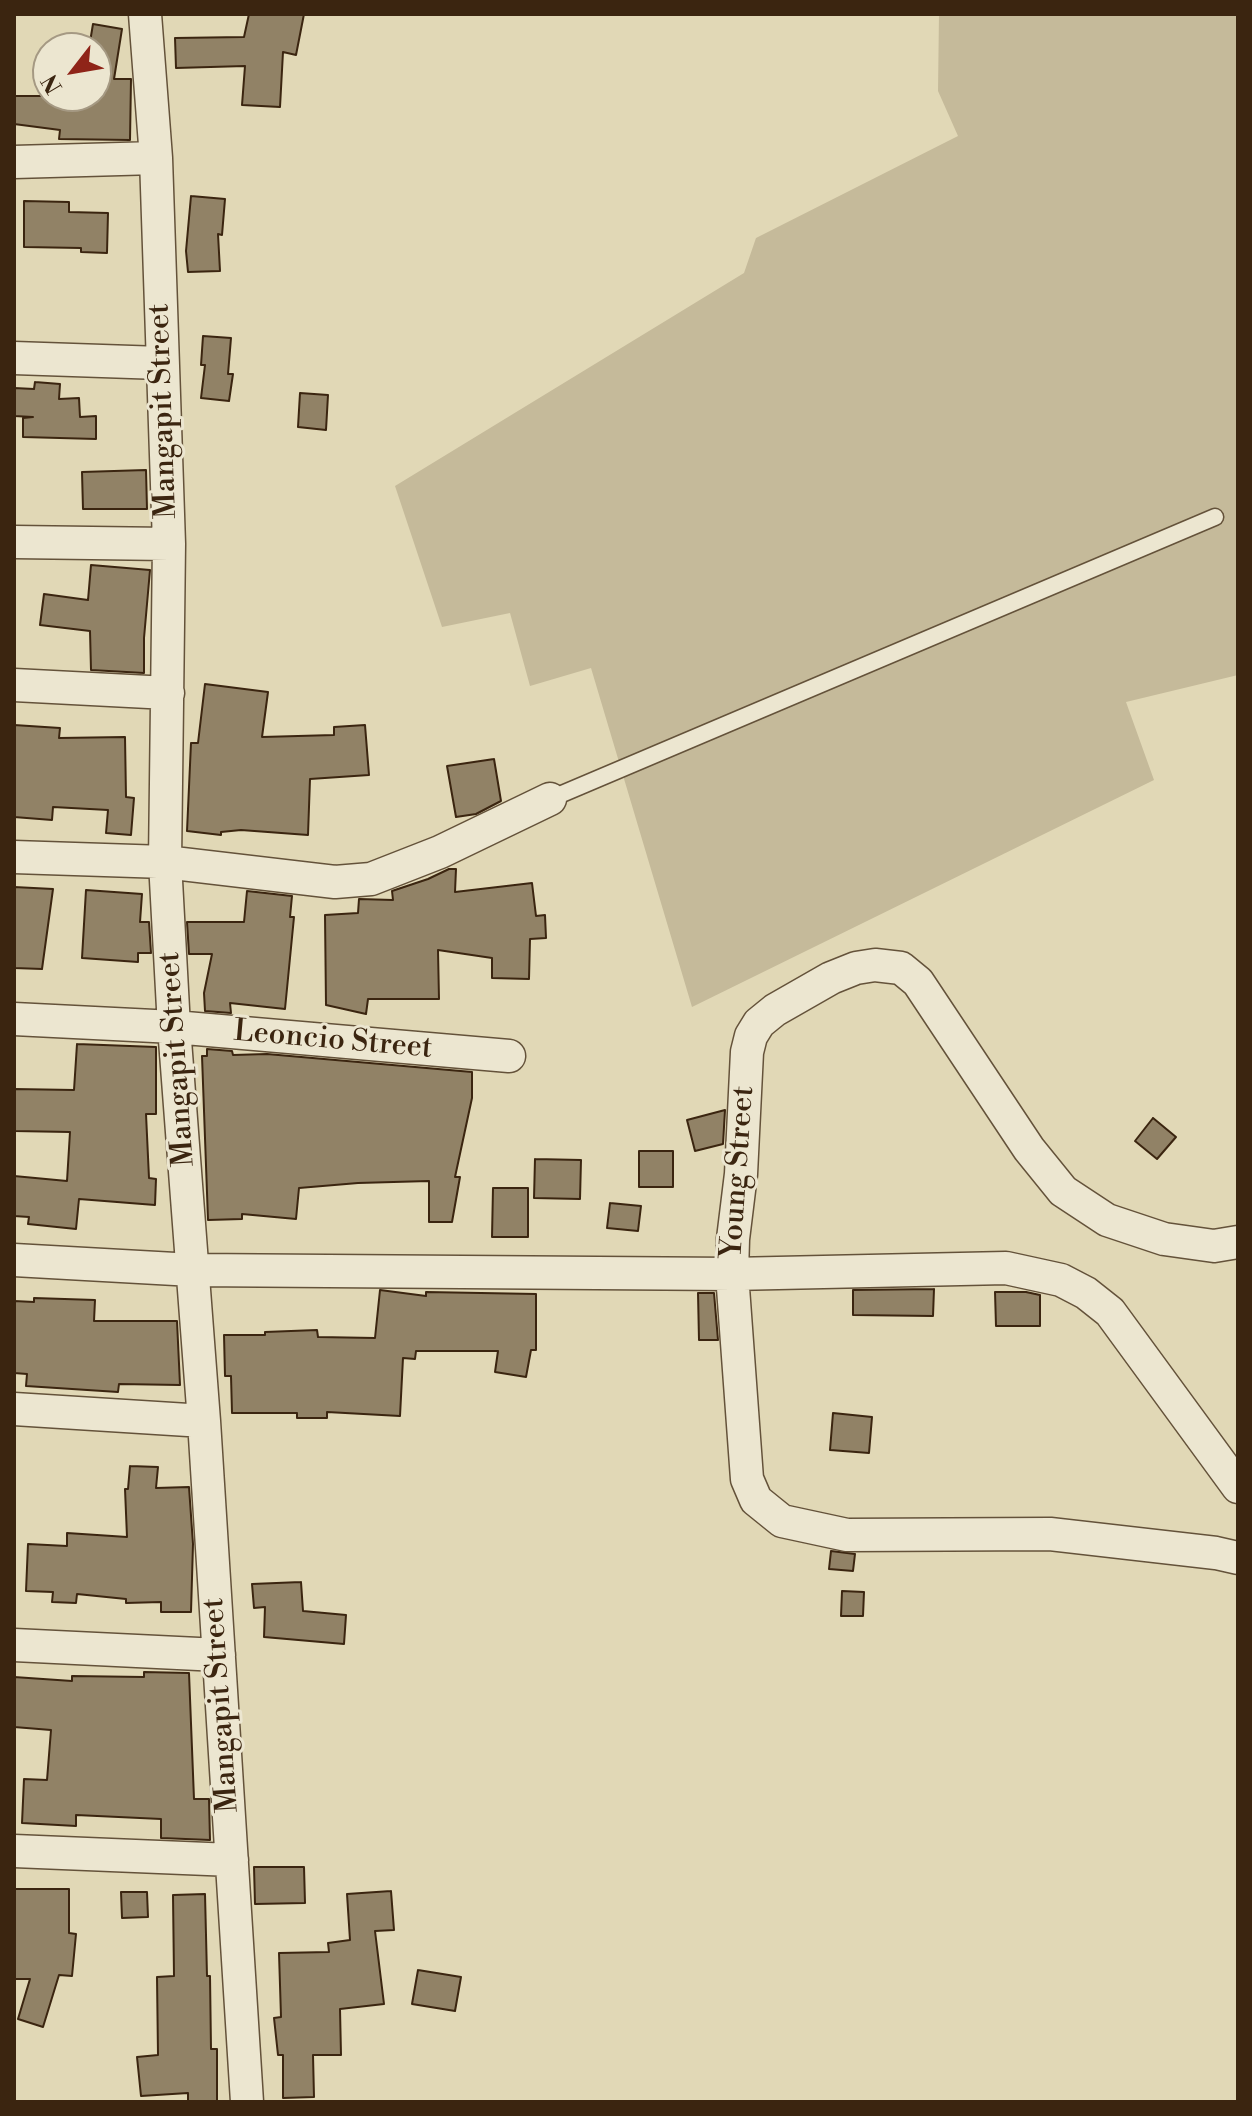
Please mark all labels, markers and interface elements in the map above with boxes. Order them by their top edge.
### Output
north arrow [32,32,112,112]
text: N [37,69,69,98]
street label: Mangapit Street [142,303,186,519]
street label: Mangapit Street [153,950,203,1168]
street label: Leoncio Street [232,1014,434,1068]
street label: Young Street [715,1085,763,1259]
street label: Mangapit Street [197,1596,247,1814]

